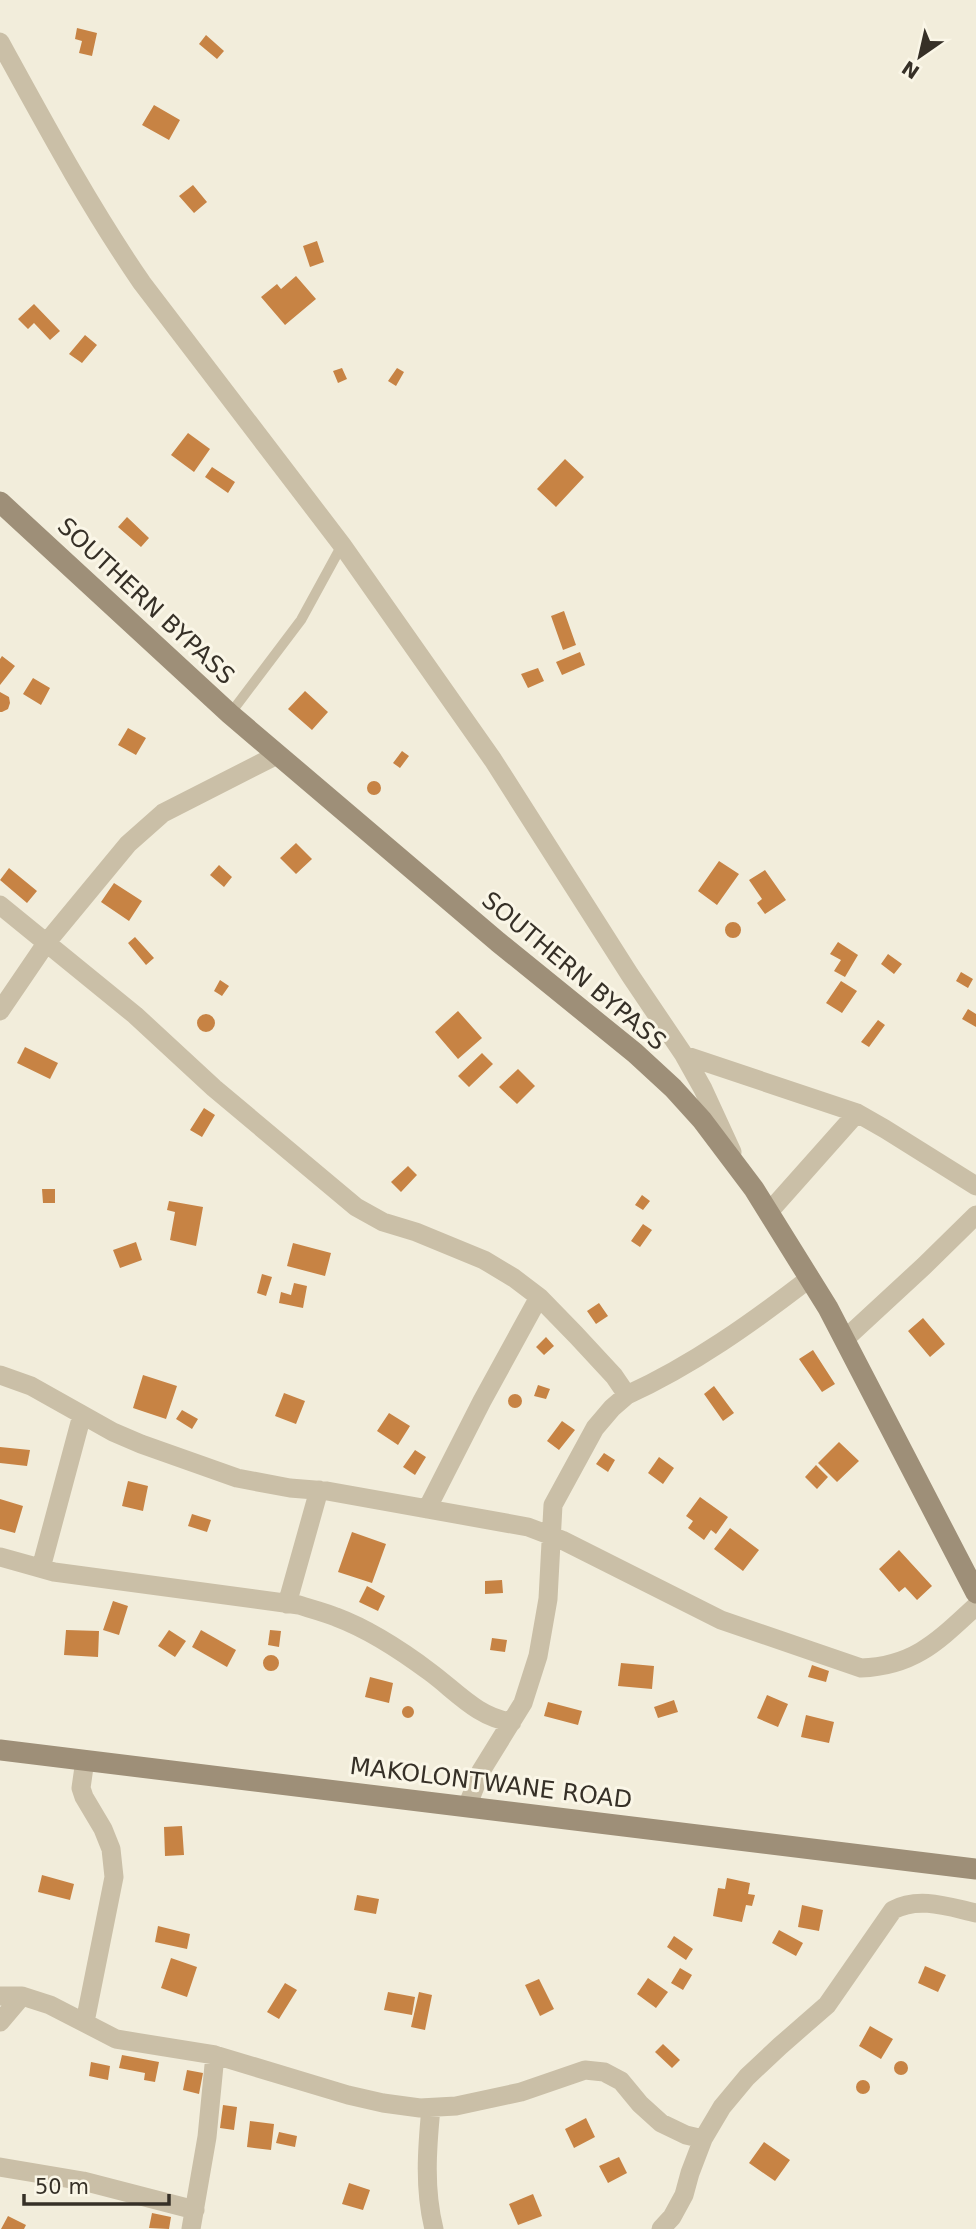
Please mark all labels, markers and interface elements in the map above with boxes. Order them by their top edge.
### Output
north arrow [885,21,955,91]
text: N [898,57,923,84]
street label: SOUTHERN BYPASS [52,512,240,690]
street label: SOUTHERN BYPASS [476,886,672,1056]
street label: MAKOLONTWANE ROAD [348,1752,634,1814]
scale bar [24,2162,170,2206]
text: 50 m [35,2175,89,2199]

